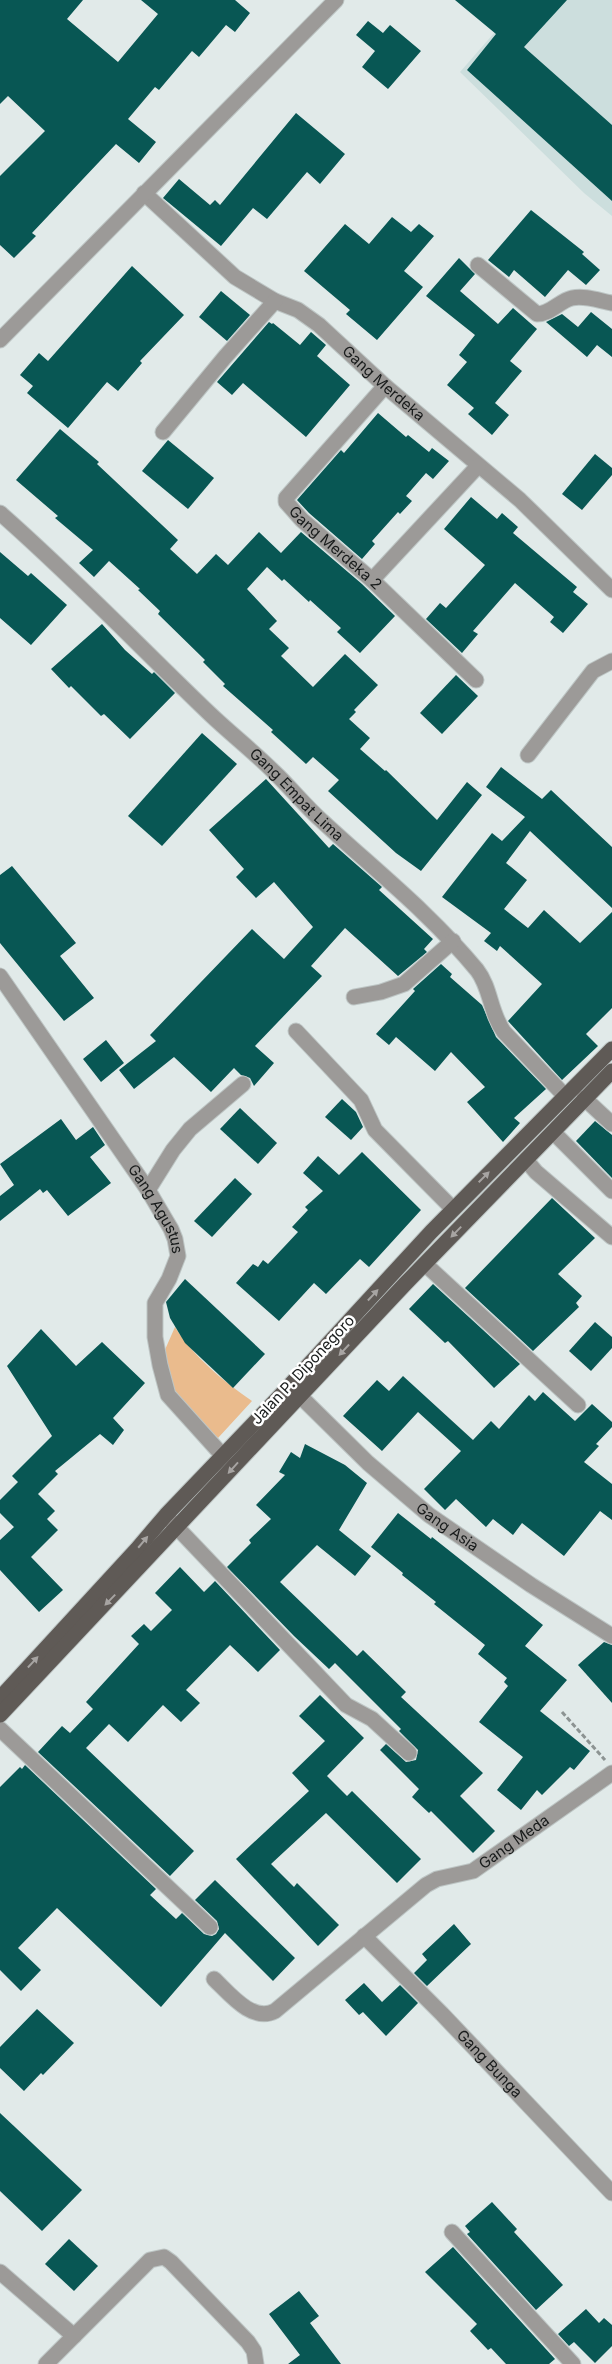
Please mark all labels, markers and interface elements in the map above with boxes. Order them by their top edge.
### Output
street label: Gang Merdeka [339,341,429,425]
street label: Gang Merdeka 2 [285,502,386,593]
street label: Gang Empat Lima [246,744,348,845]
street label: Gang Agustus [124,1160,187,1255]
one-way arrow [478,1171,490,1183]
one-way arrow [450,1226,462,1238]
one-way arrow [367,1289,378,1301]
street label: Jalan P. Diponegoro [247,1311,358,1428]
one-way arrow [338,1343,350,1355]
one-way arrow [227,1461,239,1473]
street label: Gang Asia [412,1498,482,1555]
one-way arrow [137,1537,149,1549]
one-way arrow [104,1593,116,1605]
one-way arrow [27,1656,39,1668]
street label: Gang Meda [475,1810,553,1873]
street label: Gang Bunga [453,2025,527,2102]

